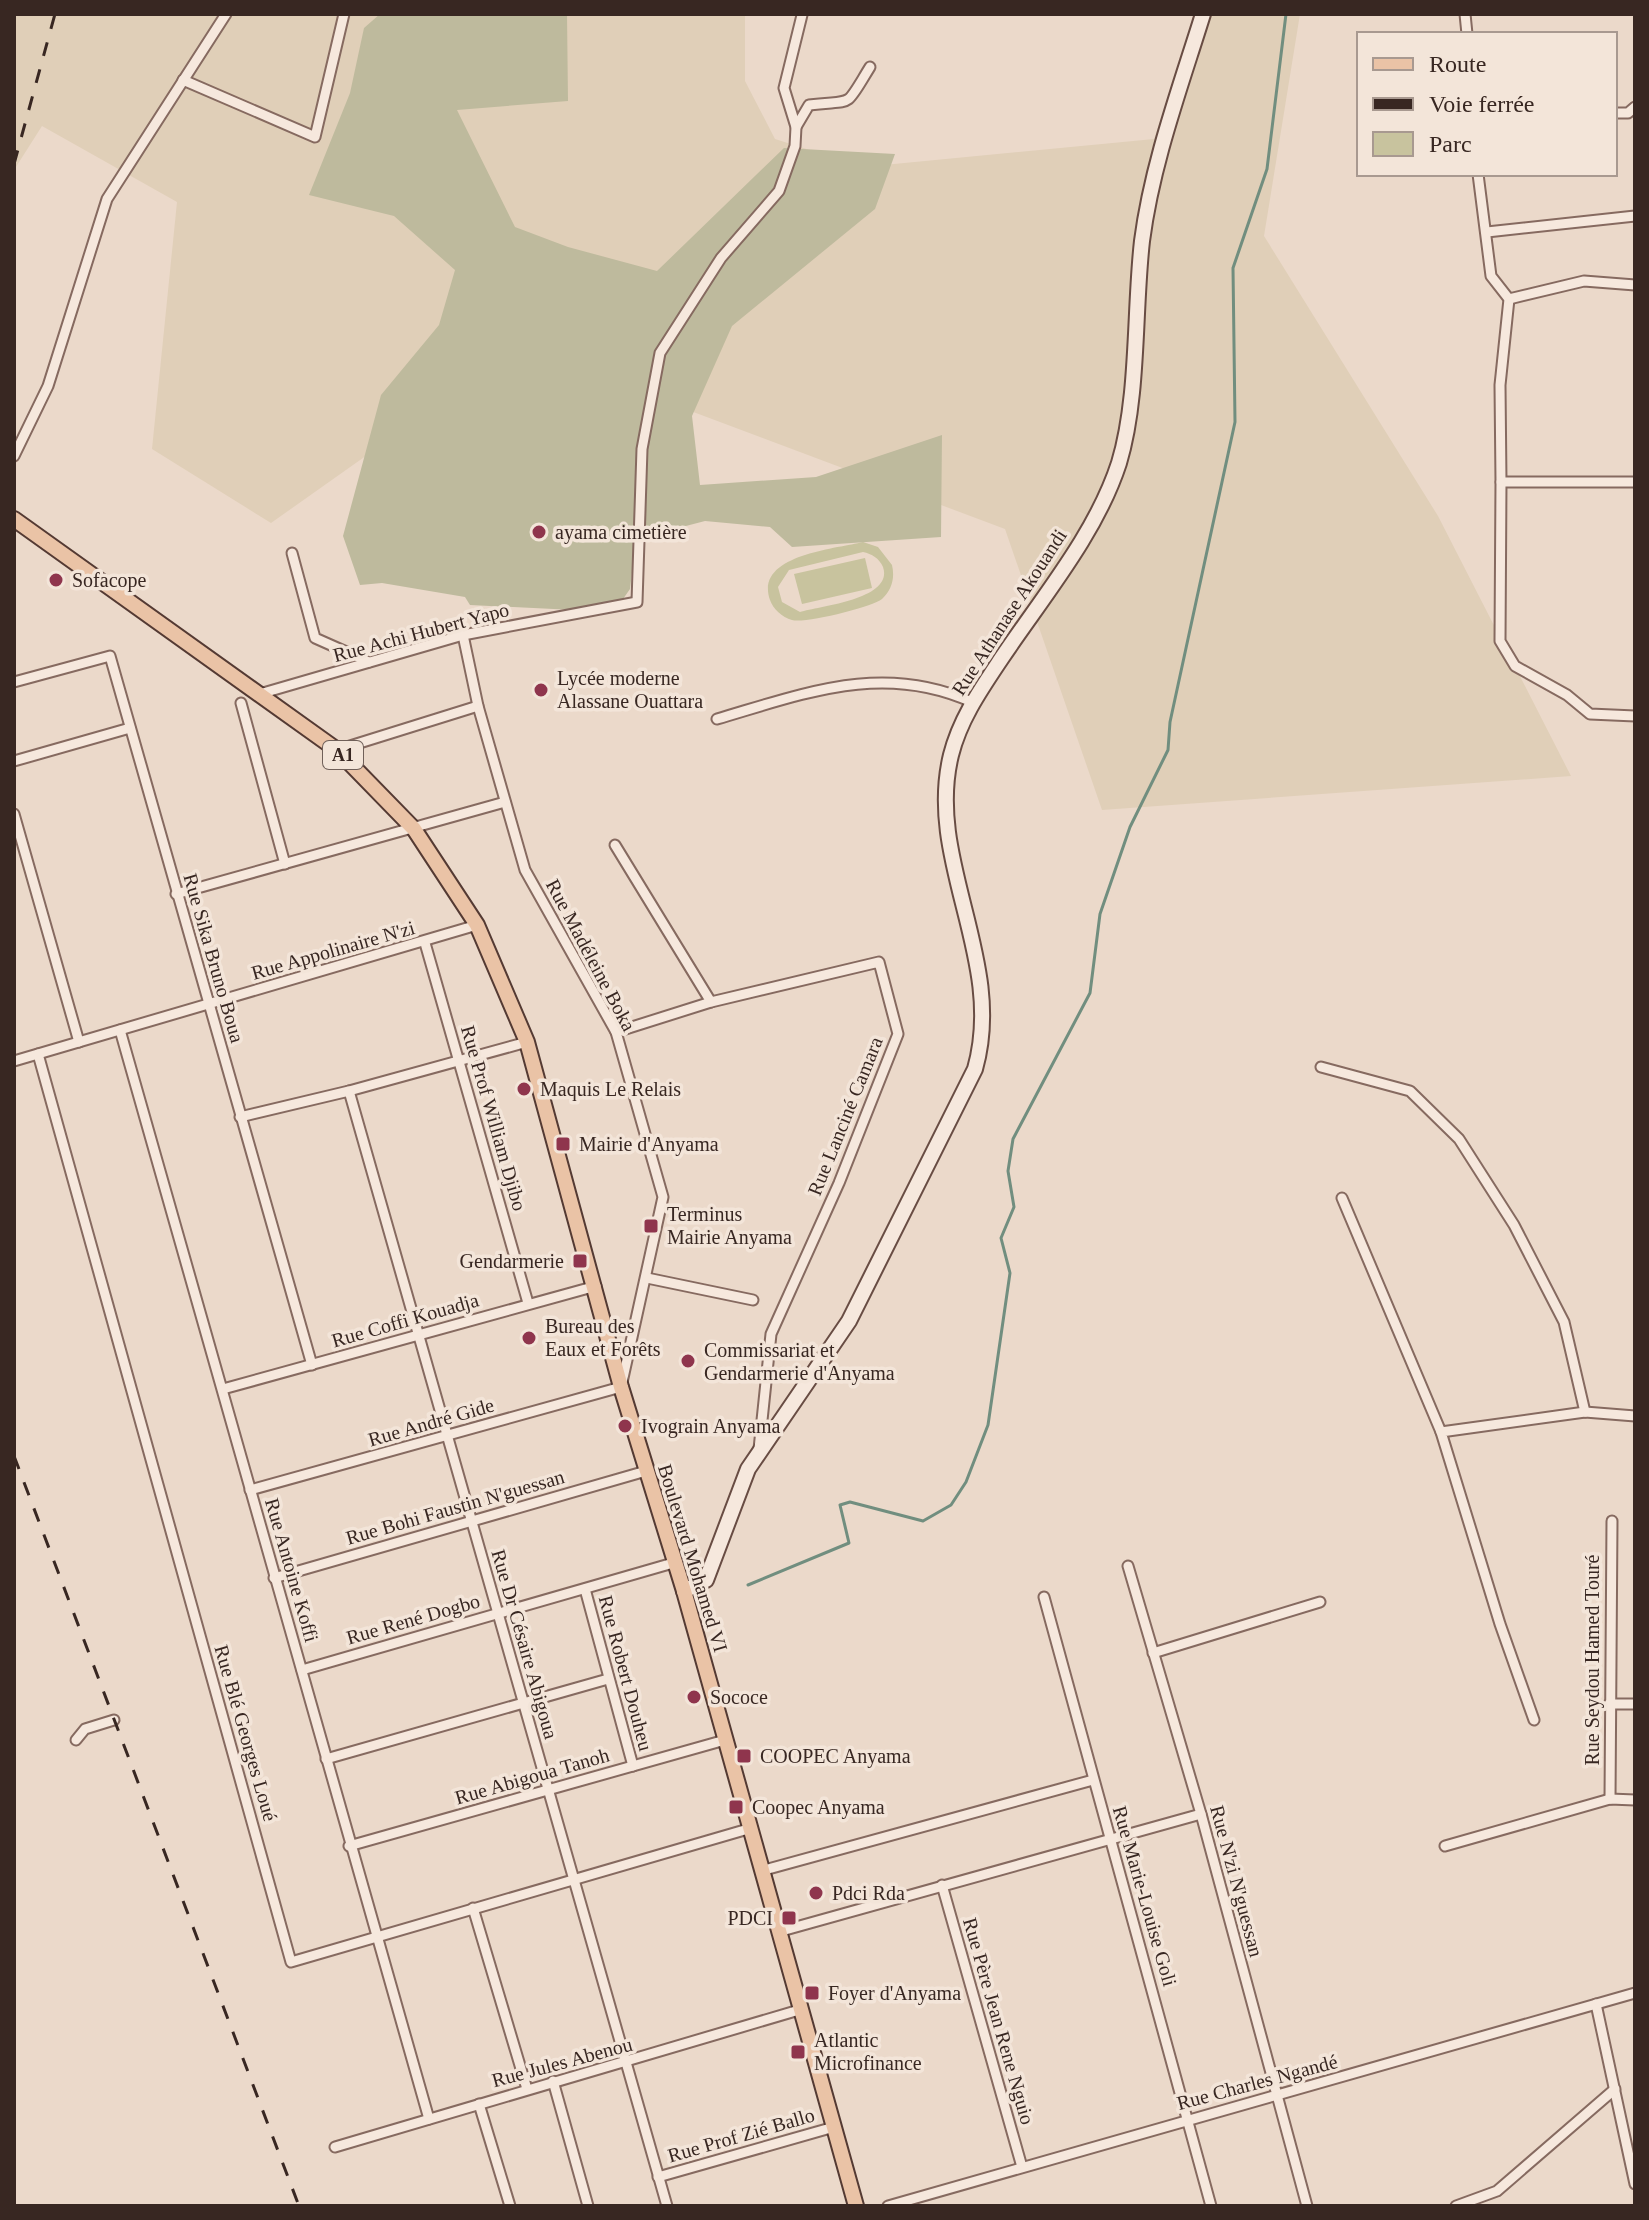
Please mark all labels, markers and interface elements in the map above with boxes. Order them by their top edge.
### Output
legend [1357,32,1617,176]
text: Route [1429,51,1486,77]
text: Voie ferrée [1429,91,1535,117]
text: Parc [1429,131,1472,157]
place label: ayama cimetière [555,521,687,544]
marker: ayama cimetière [530,523,548,541]
street label: Rue Athanase Akouandi [947,525,1071,699]
place label: Sofacope [72,569,147,592]
marker: Sofacope [47,571,65,589]
street label: Rue Achi Hubert Yapo [331,598,512,667]
place label: Lycée moderne Alassane Ouattara [557,667,703,712]
marker: Lycée moderne Alassane Ouattara [532,681,550,699]
road number: A1 [323,741,363,769]
street label: Rue Sika Bruno Boua [179,871,249,1045]
street label: Rue Madéleine Boka [542,875,640,1035]
street label: Rue Appolinaire N'zi [249,916,418,985]
street label: Rue Prof William Djibo [456,1023,531,1213]
street label: Rue Lanciné Camara [803,1034,887,1198]
place label: Maquis Le Relais [540,1078,681,1101]
marker: Maquis Le Relais [515,1080,533,1098]
place label: Mairie d'Anyama [579,1133,719,1156]
marker: Mairie d'Anyama [554,1135,572,1153]
place label: Terminus Mairie Anyama [667,1203,792,1249]
marker: Terminus Mairie Anyama [642,1217,660,1235]
place label: Gendarmerie [460,1250,564,1272]
marker: Gendarmerie [571,1252,589,1270]
street label: Rue Coffi Kouadja [329,1288,481,1352]
place label: Bureau des Eaux et Forêts [545,1315,661,1360]
marker: Bureau des Eaux et Forêts [520,1329,538,1347]
place label: Commissariat et Gendarmerie d'Anyama [704,1339,895,1385]
marker: Commissariat et Gendarmerie d'Anyama [679,1352,697,1370]
street label: Rue André Gide [365,1393,497,1450]
place label: Ivograin Anyama [641,1415,781,1438]
marker: Ivograin Anyama [616,1417,634,1435]
street label: Boulevard Mohamed VI [654,1461,732,1655]
street label: Rue Bohi Faustin N'guessan [343,1465,567,1550]
street label: Rue Antoine Koffi [261,1496,323,1645]
street label: Rue Dr Césaire Abigoua [486,1547,563,1742]
street label: Rue Seydou Hamed Touré [1581,1554,1604,1765]
street label: Rue René Dogbo [344,1589,483,1650]
street label: Rue Robert Douheu [595,1593,657,1753]
street label: Rue Blé Georges Loué [209,1642,282,1824]
place label: Sococe [710,1686,768,1708]
marker: Sococe [685,1688,703,1706]
street label: Rue Abigoua Tanoh [452,1743,612,1809]
place label: COOPEC Anyama [760,1745,911,1768]
marker: COOPEC Anyama [735,1747,753,1765]
place label: Coopec Anyama [752,1796,885,1819]
marker: Coopec Anyama [727,1798,745,1816]
street label: Rue Marie-Louise Goli [1109,1803,1181,1989]
street label: Rue N'zi N'guessan [1205,1803,1268,1959]
place label: Pdci Rda [832,1882,905,1904]
marker: Pdci Rda [807,1884,825,1902]
place label: PDCI [727,1907,773,1929]
marker: PDCI [780,1909,798,1927]
street label: Rue Père Jean Rene Nguio [958,1915,1039,2127]
place label: Foyer d'Anyama [828,1982,961,2005]
marker: Foyer d'Anyama [803,1984,821,2002]
place label: Atlantic Microfinance [814,2029,922,2074]
street label: Rue Jules Abenou [489,2033,635,2091]
marker: Atlantic Microfinance [789,2043,807,2061]
street label: Rue Charles Ngandé [1174,2050,1340,2115]
street label: Rue Prof Zié Ballo [665,2104,817,2166]

